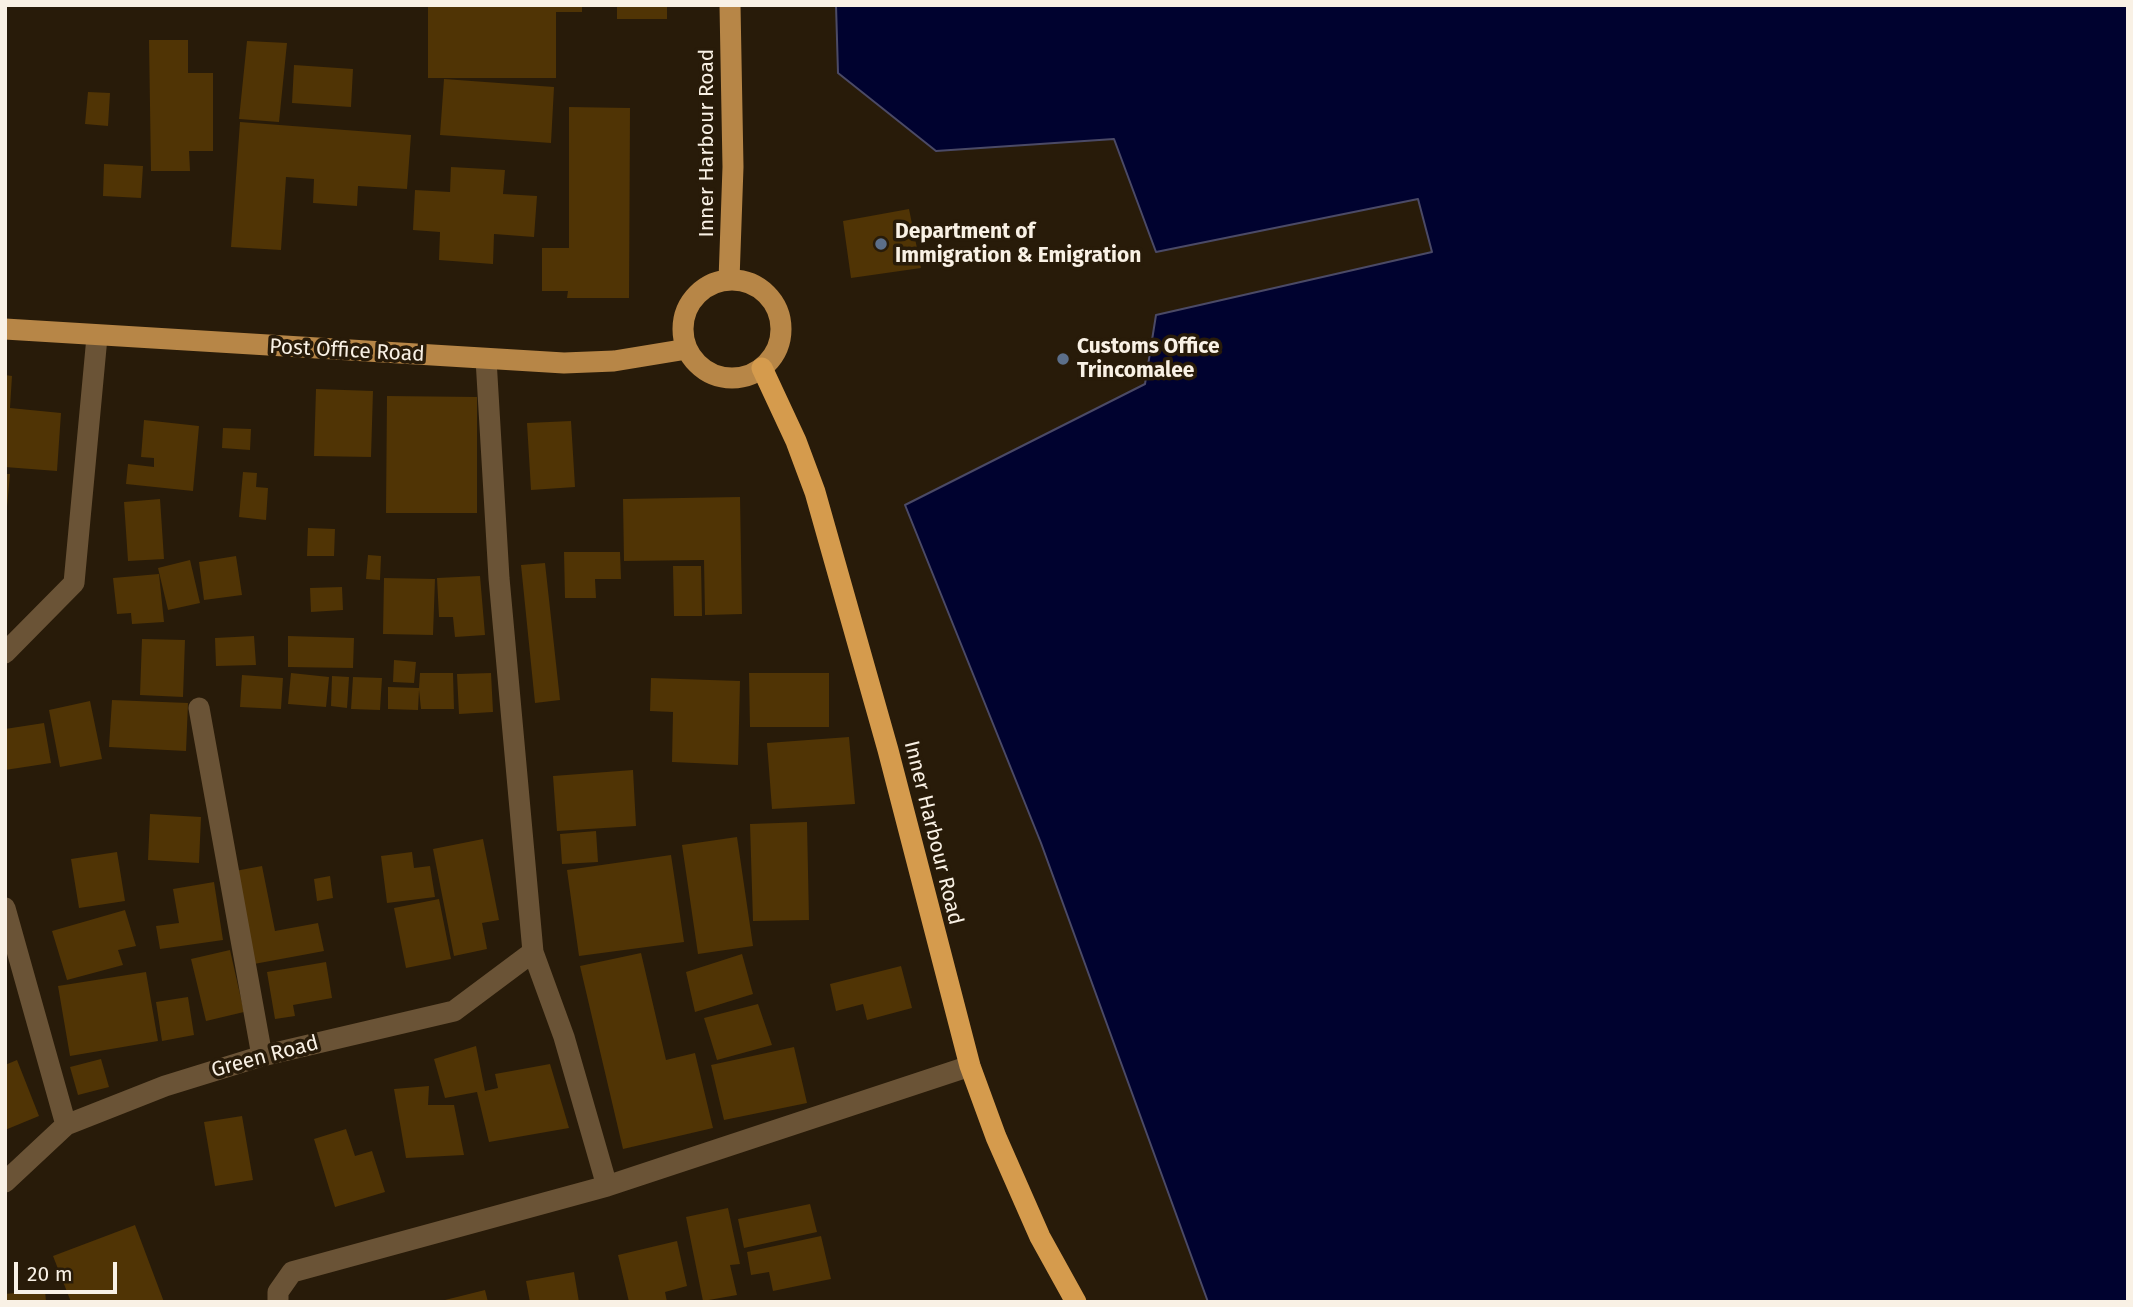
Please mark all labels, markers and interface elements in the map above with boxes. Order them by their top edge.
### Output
street label: Inner Harbour Road [694,49,720,237]
place label: Department of Immigration & Emigration [895,219,1141,269]
marker: Department of Immigration & Emigration [873,236,889,252]
street label: Post Office Road [269,334,425,368]
place label: Customs Office Trincomalee [1077,334,1220,384]
marker: Customs Office Trincomalee [1055,351,1071,367]
street label: Inner Harbour Road [898,738,968,928]
street label: Green Road [209,1031,321,1083]
scale bar [18,1248,121,1292]
text: 20 m [27,1261,73,1287]

